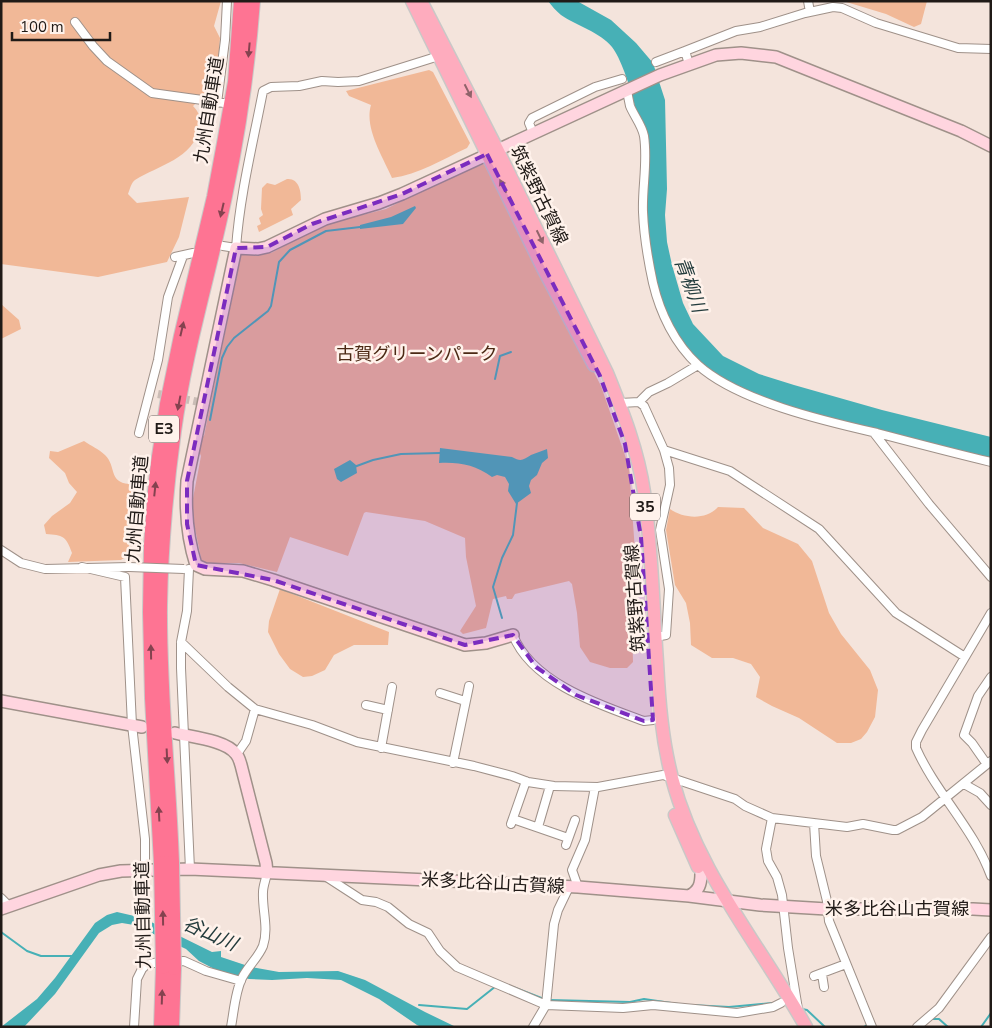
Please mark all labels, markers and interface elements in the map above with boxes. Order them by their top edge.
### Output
scale bar [12,10,110,42]
text: 100 m [20,17,64,37]
one-way arrow [245,42,253,58]
street label: 九州自動車道 [189,55,229,165]
one-way arrow [464,84,472,99]
street label: 筑紫野古賀線 [505,141,573,249]
one-way arrow [499,179,507,193]
one-way arrow [218,202,226,217]
one-way arrow [536,229,544,244]
water label: 青柳川 [668,254,713,318]
one-way arrow [178,322,186,337]
park label: 古賀グリーンパーク [336,342,498,366]
one-way arrow [175,395,183,410]
road number: E3 [149,416,179,442]
street label: 九州自動車道 [120,454,154,564]
one-way arrow [152,481,160,497]
road number: 35 [630,494,660,520]
street label: 筑紫野古賀線 [619,543,651,653]
one-way arrow [147,644,155,660]
one-way arrow [163,749,171,765]
one-way arrow [154,806,162,822]
street label: 九州自動車道 [130,861,156,969]
street label: 米多比谷山古賀線 [420,867,566,899]
street label: 米多比谷山古賀線 [825,897,969,921]
one-way arrow [159,910,167,926]
water label: 谷山川 [179,911,243,958]
one-way arrow [159,989,167,1005]

